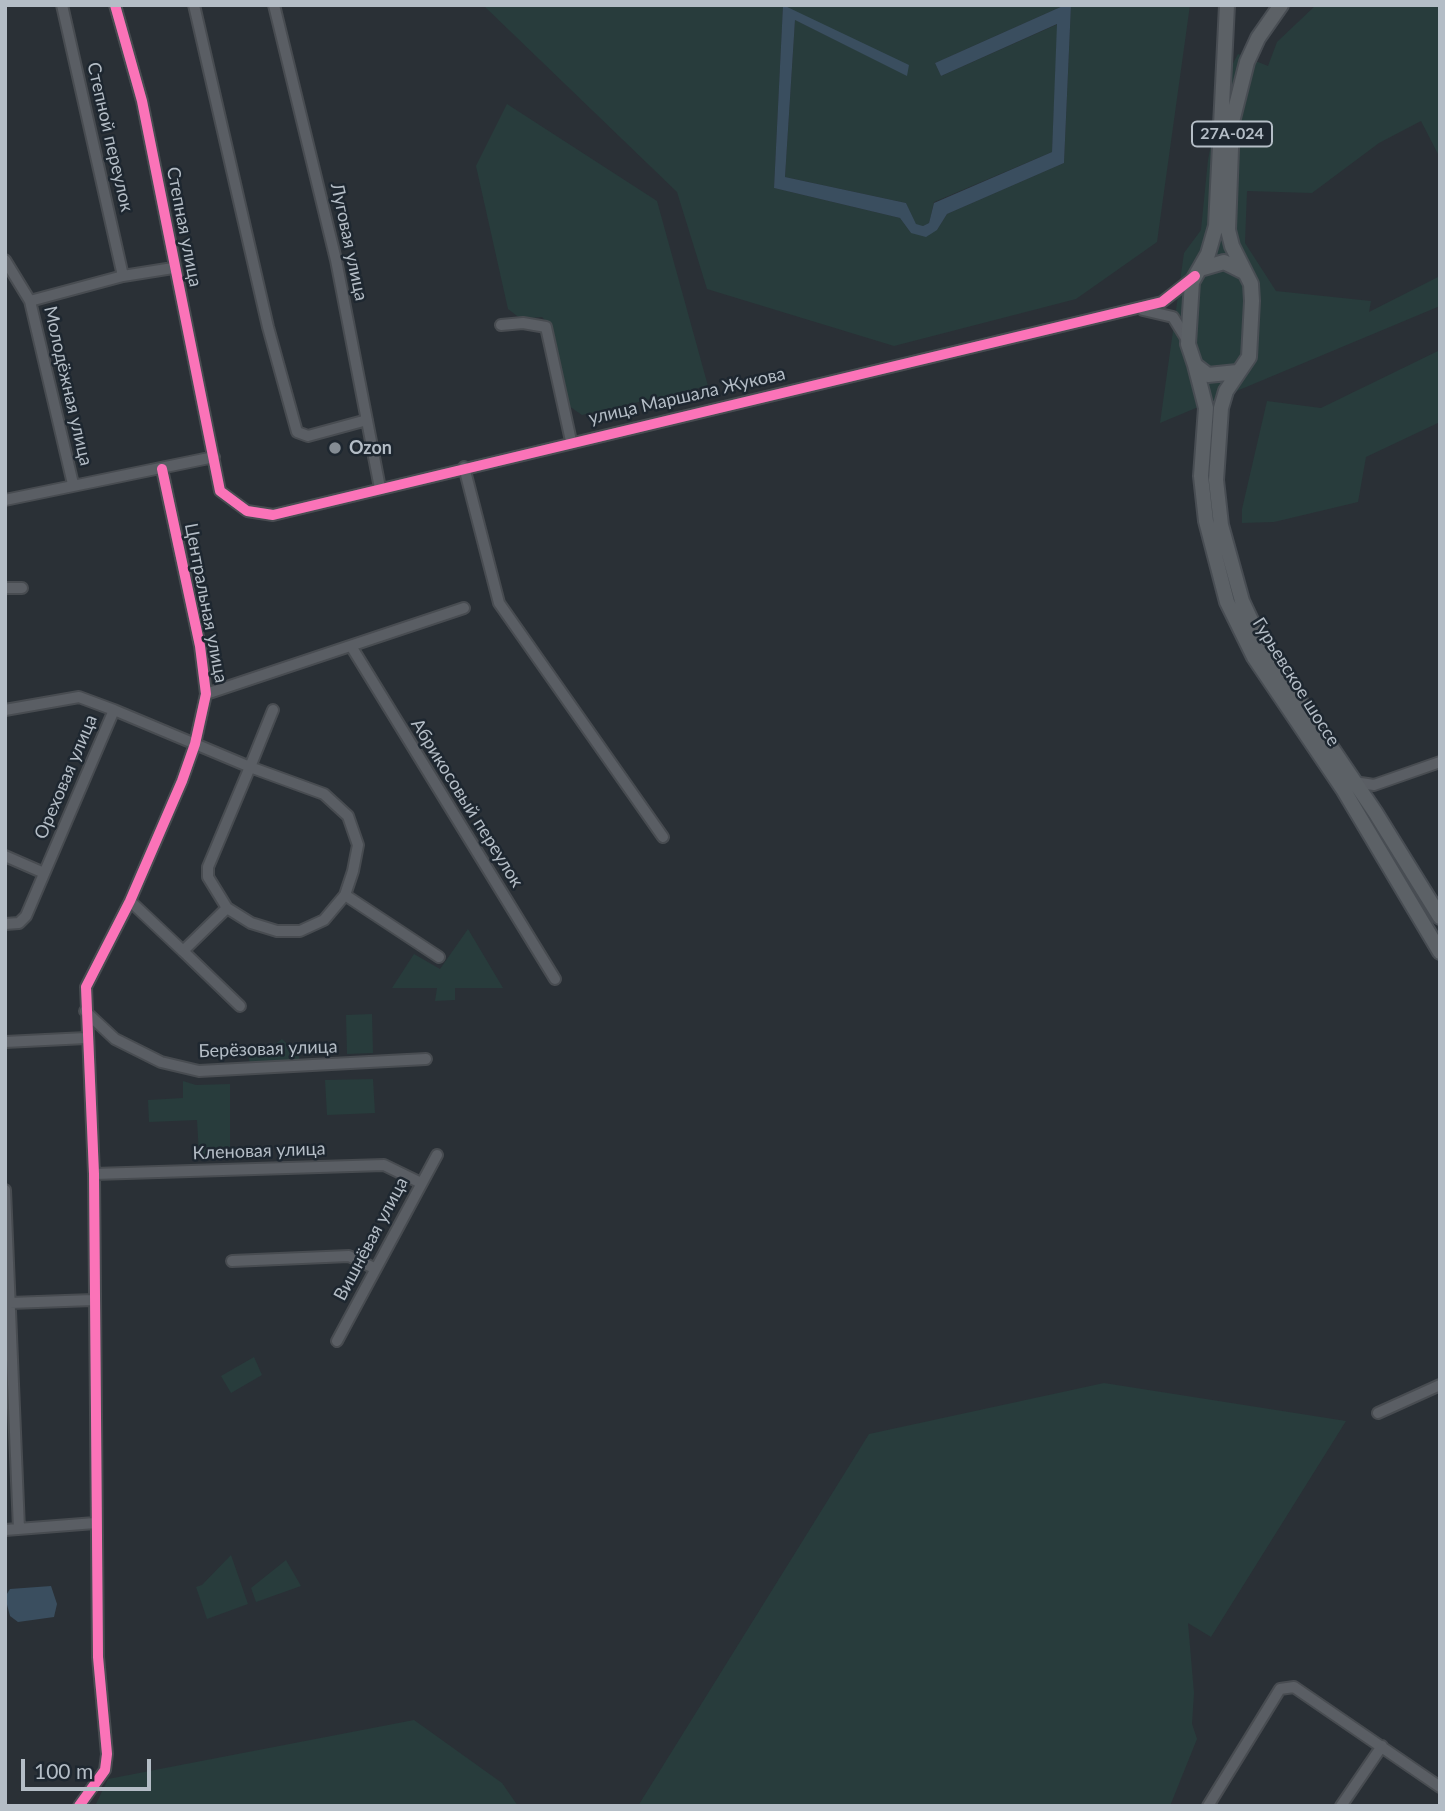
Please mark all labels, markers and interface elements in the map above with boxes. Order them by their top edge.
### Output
street label: Степной переулок [82,60,138,214]
road number: 27А-024 [1192,122,1272,146]
street label: Степная улица [162,165,206,289]
street label: Луговая улица [326,181,372,303]
street label: Молодёжная улица [39,304,97,468]
street label: улица Маршала Жукова [587,363,787,429]
place label: Ozon [349,437,392,459]
marker: Ozon [327,440,343,456]
street label: Центральная улица [180,521,232,685]
street label: Гурьевское шоссе [1248,614,1344,750]
street label: Ореховая улица [30,712,102,842]
street label: Абрикосовый переулок [406,715,528,891]
street label: Берёзовая улица [198,1036,338,1062]
street label: Кленовая улица [192,1138,326,1164]
street label: Вишнёвая улица [329,1174,413,1304]
scale bar [24,1744,154,1788]
text: 100 m [34,1758,93,1783]

